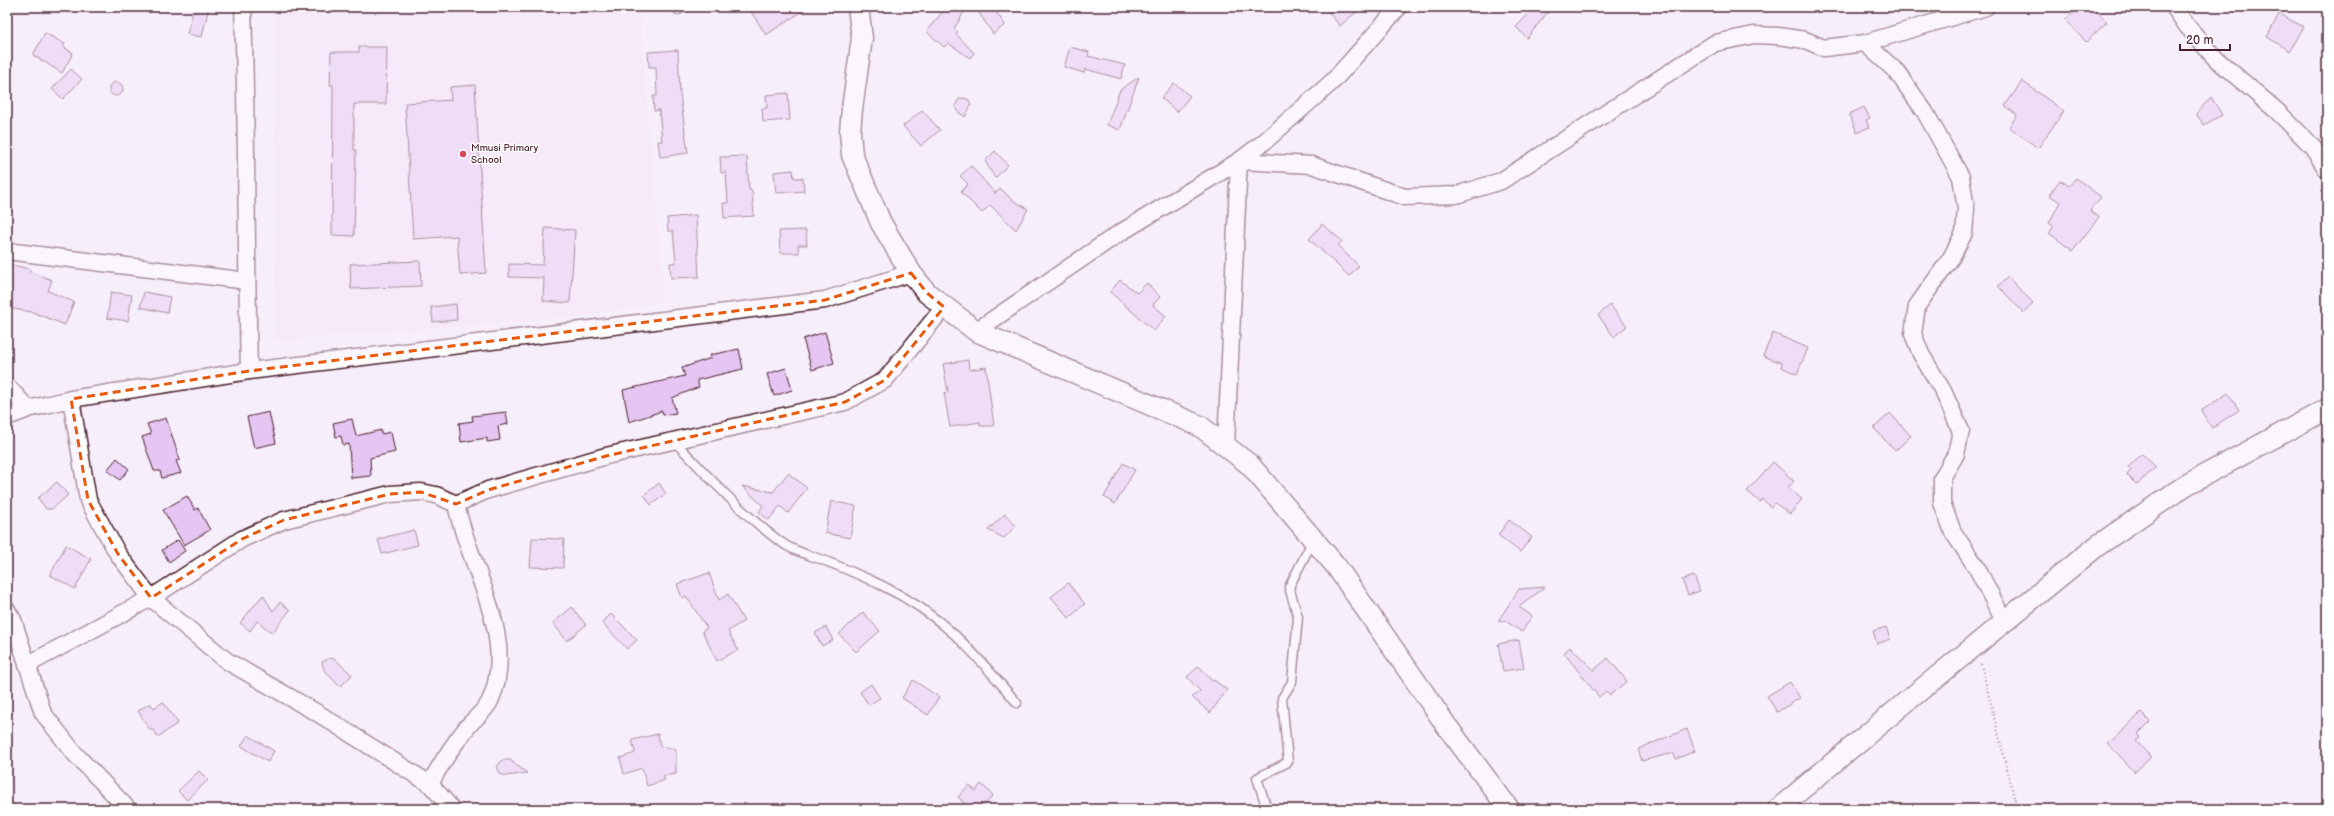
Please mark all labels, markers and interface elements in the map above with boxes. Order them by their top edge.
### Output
scale bar [2180,26,2230,52]
text: 20 m [2186,33,2213,48]
place label: Mmusi Primary School [471,142,539,166]
marker: Mmusi Primary School [458,149,468,159]

